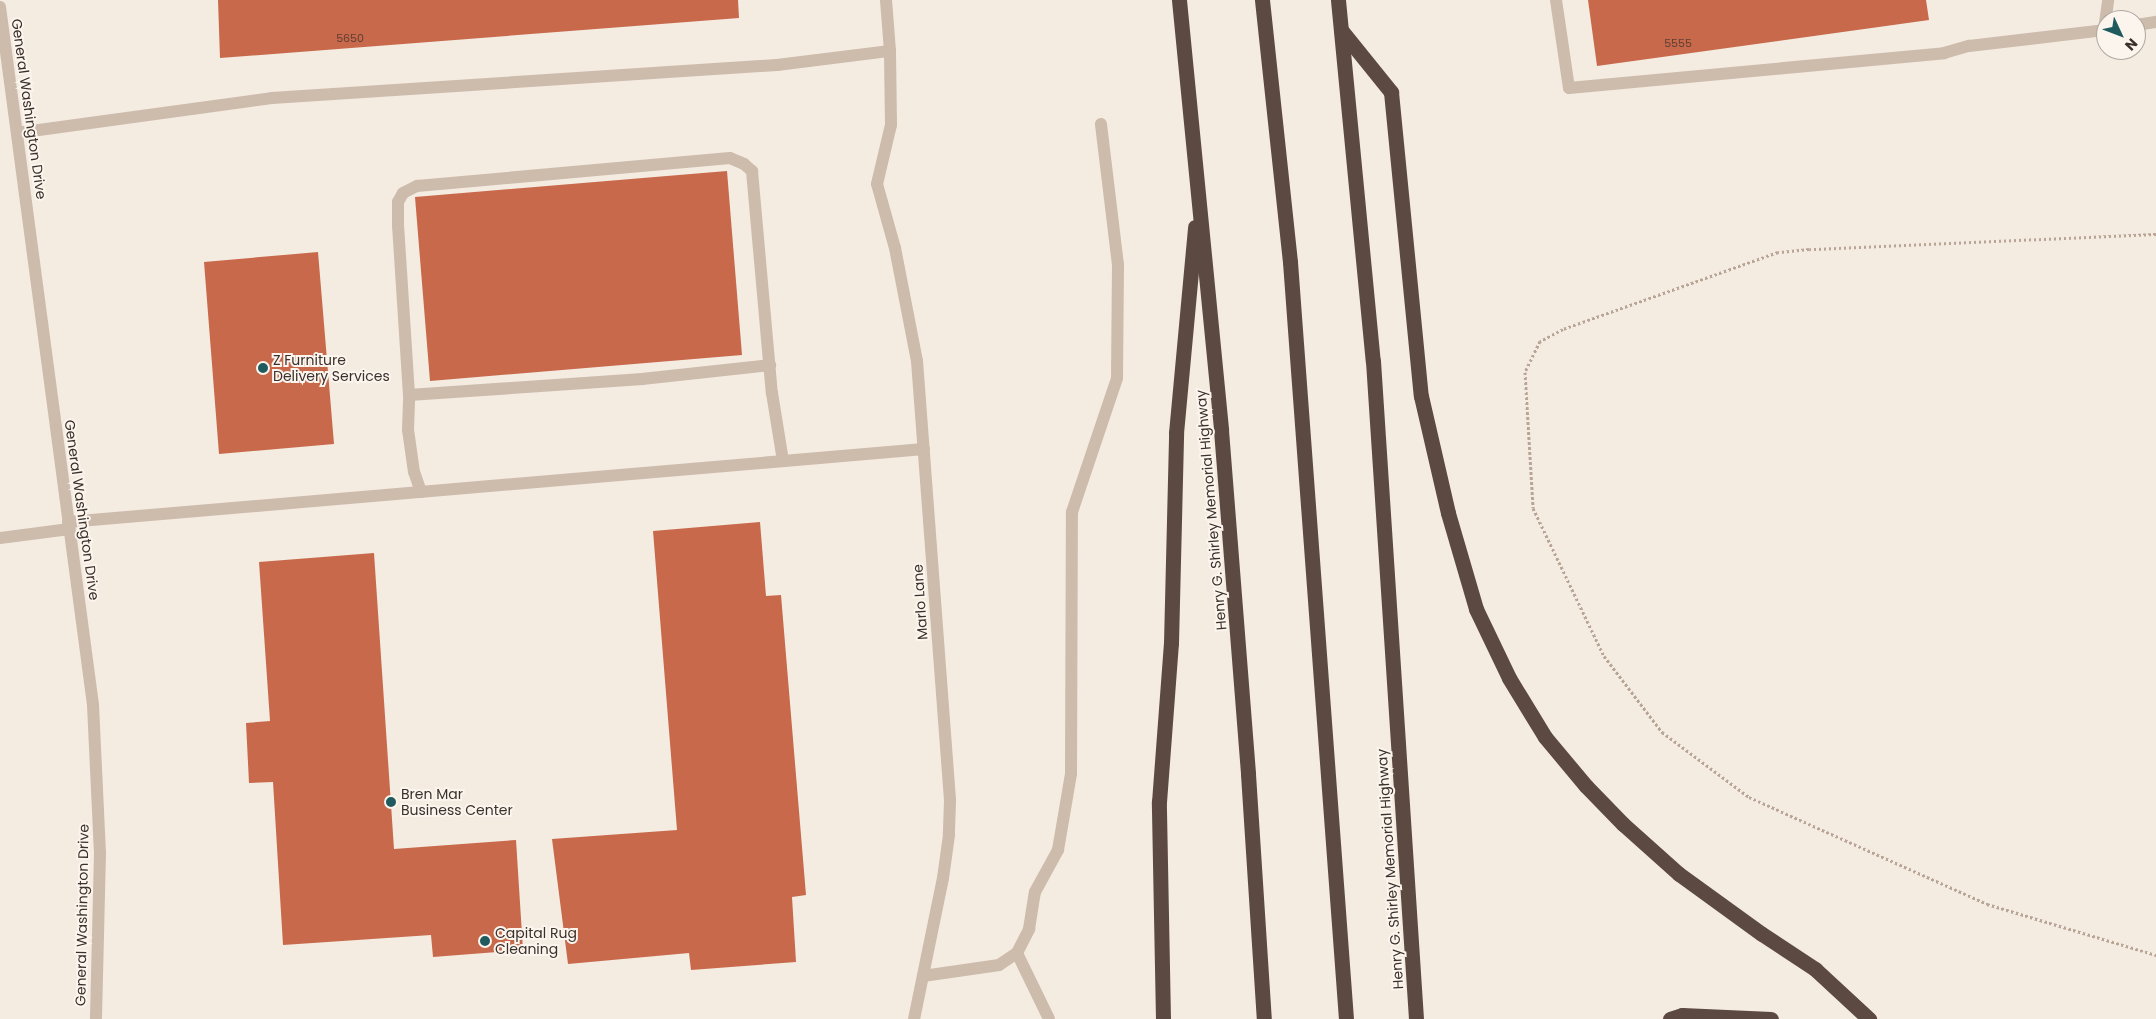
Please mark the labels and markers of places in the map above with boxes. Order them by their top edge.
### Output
place label: Z Furniture Delivery Services [273,352,390,384]
marker: Z Furniture Delivery Services [257,362,269,374]
place label: Bren Mar Business Center [401,786,513,819]
marker: Bren Mar Business Center [385,796,397,808]
place label: Capital Rug Cleaning [495,925,577,958]
marker: Capital Rug Cleaning [479,935,491,947]

